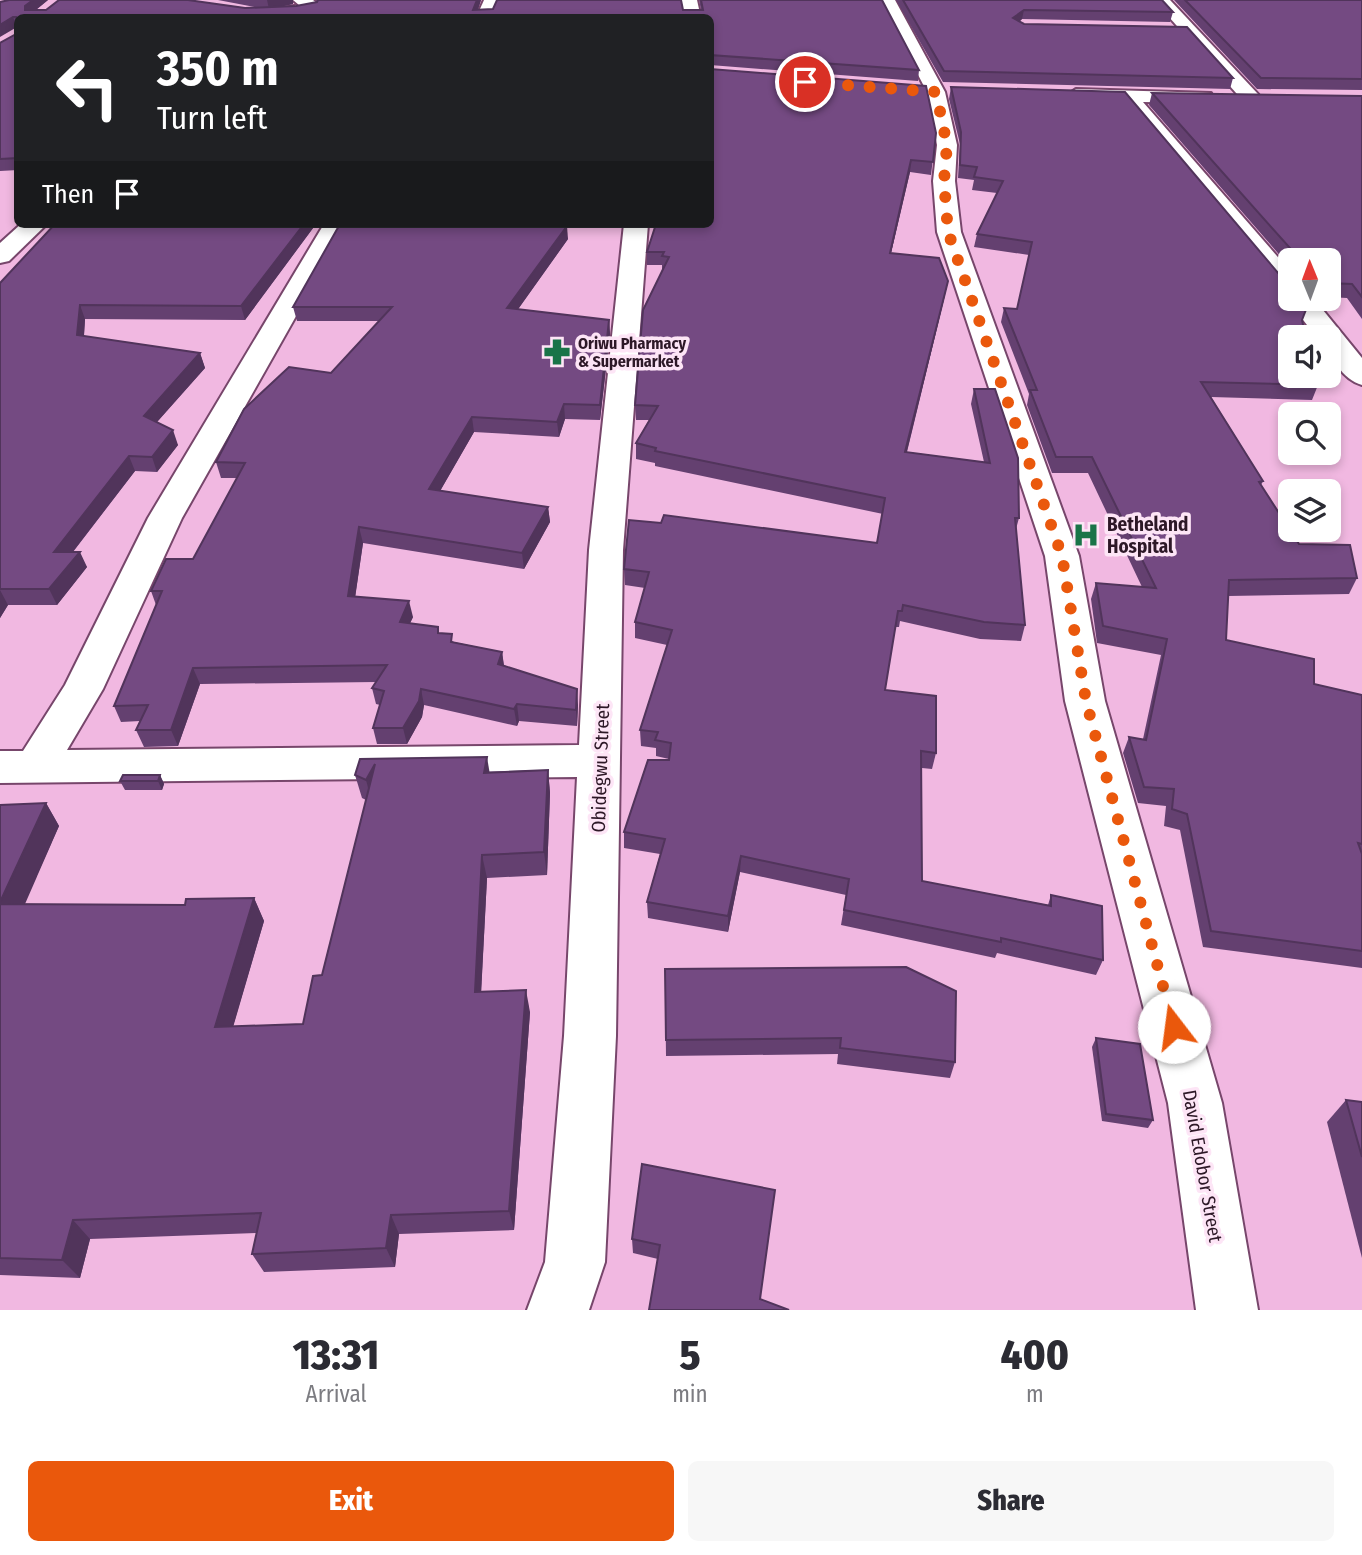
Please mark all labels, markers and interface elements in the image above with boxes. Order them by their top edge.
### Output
text: 350 m [157,39,279,98]
icon: left [42,42,133,133]
pin [775,52,835,112]
icon: arrive [786,63,824,101]
text: Turn left [157,99,267,137]
icon: arrive [108,175,146,213]
text: Then [42,179,94,210]
north arrow [1278,248,1340,312]
map controls [1278,248,1341,542]
button: sound [1278,325,1341,388]
place label: Oriwu Pharmacy & Supermarket [578,334,686,371]
pharmacy icon: Oriwu Pharmacy & Supermarket [542,337,572,367]
button: search [1278,402,1341,465]
button: layers [1278,479,1341,542]
place label: Betheland Hospital [1107,513,1188,558]
hospital icon: Betheland Hospital [1071,520,1101,550]
street label: Obidegwu Street [587,702,614,833]
position arrow [1137,990,1211,1064]
street label: David Edobor Street [1178,1088,1227,1245]
text: 13:31 [293,1330,379,1380]
text: 5 [679,1330,700,1380]
text: 400 [1001,1330,1069,1380]
text: Arrival [306,1380,367,1408]
text: min [672,1380,708,1408]
text: m [1026,1380,1044,1408]
button: Exit [28,1461,674,1541]
button: Share [688,1461,1334,1541]

